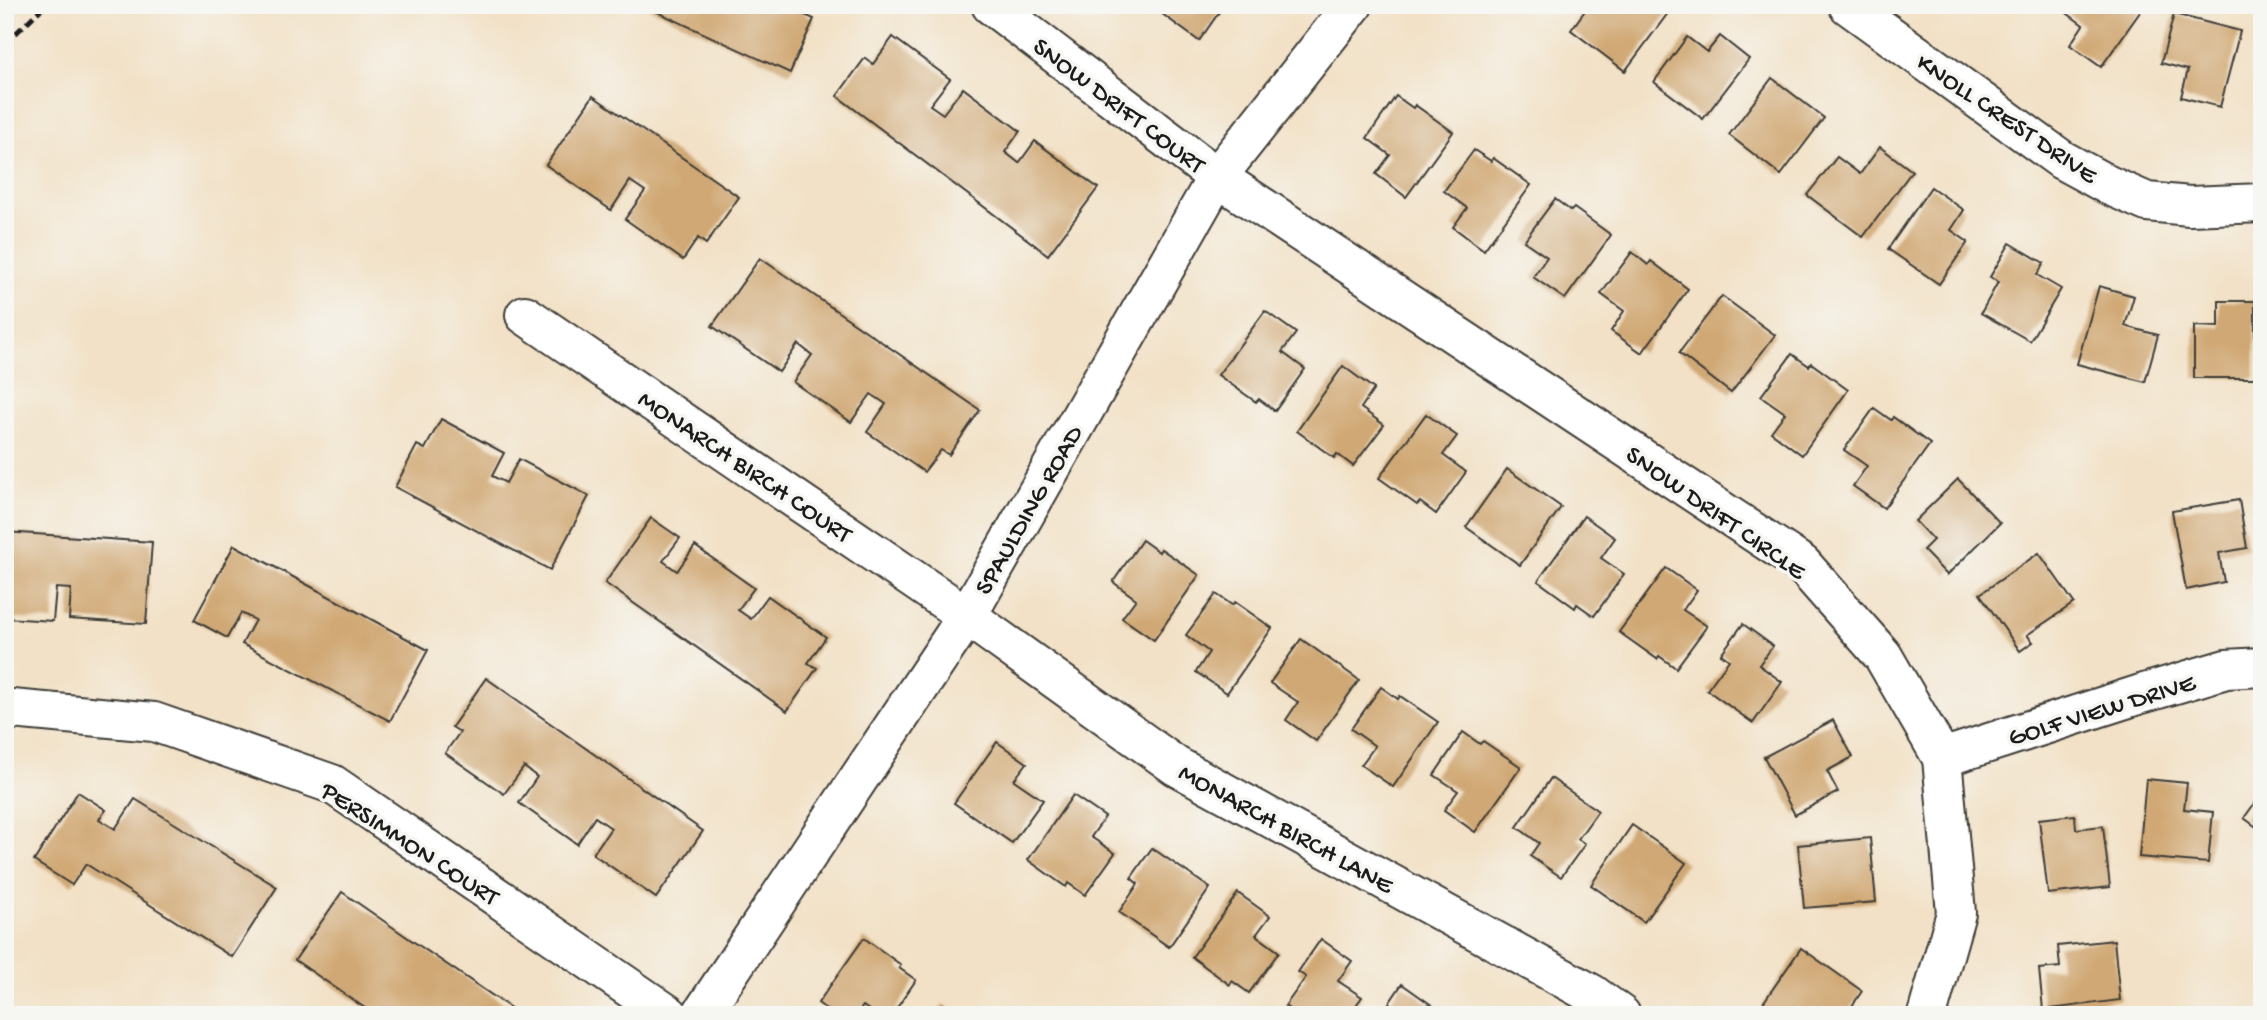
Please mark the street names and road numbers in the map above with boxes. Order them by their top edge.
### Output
street label: SNOW DRIFT COURT [1025,33,1210,183]
street label: KNOLL CREST DRIVE [1909,49,2103,193]
street label: MONARCH BIRCH COURT [631,386,857,552]
street label: SPAULDING ROAD [970,421,1092,602]
street label: SNOW DRIFT CIRCLE [1618,441,1811,589]
street label: GOLF VIEW DRIVE [2005,669,2200,755]
street label: MONARCH BIRCH LANE [1172,759,1398,903]
street label: PERSIMMON COURT [313,776,504,915]

